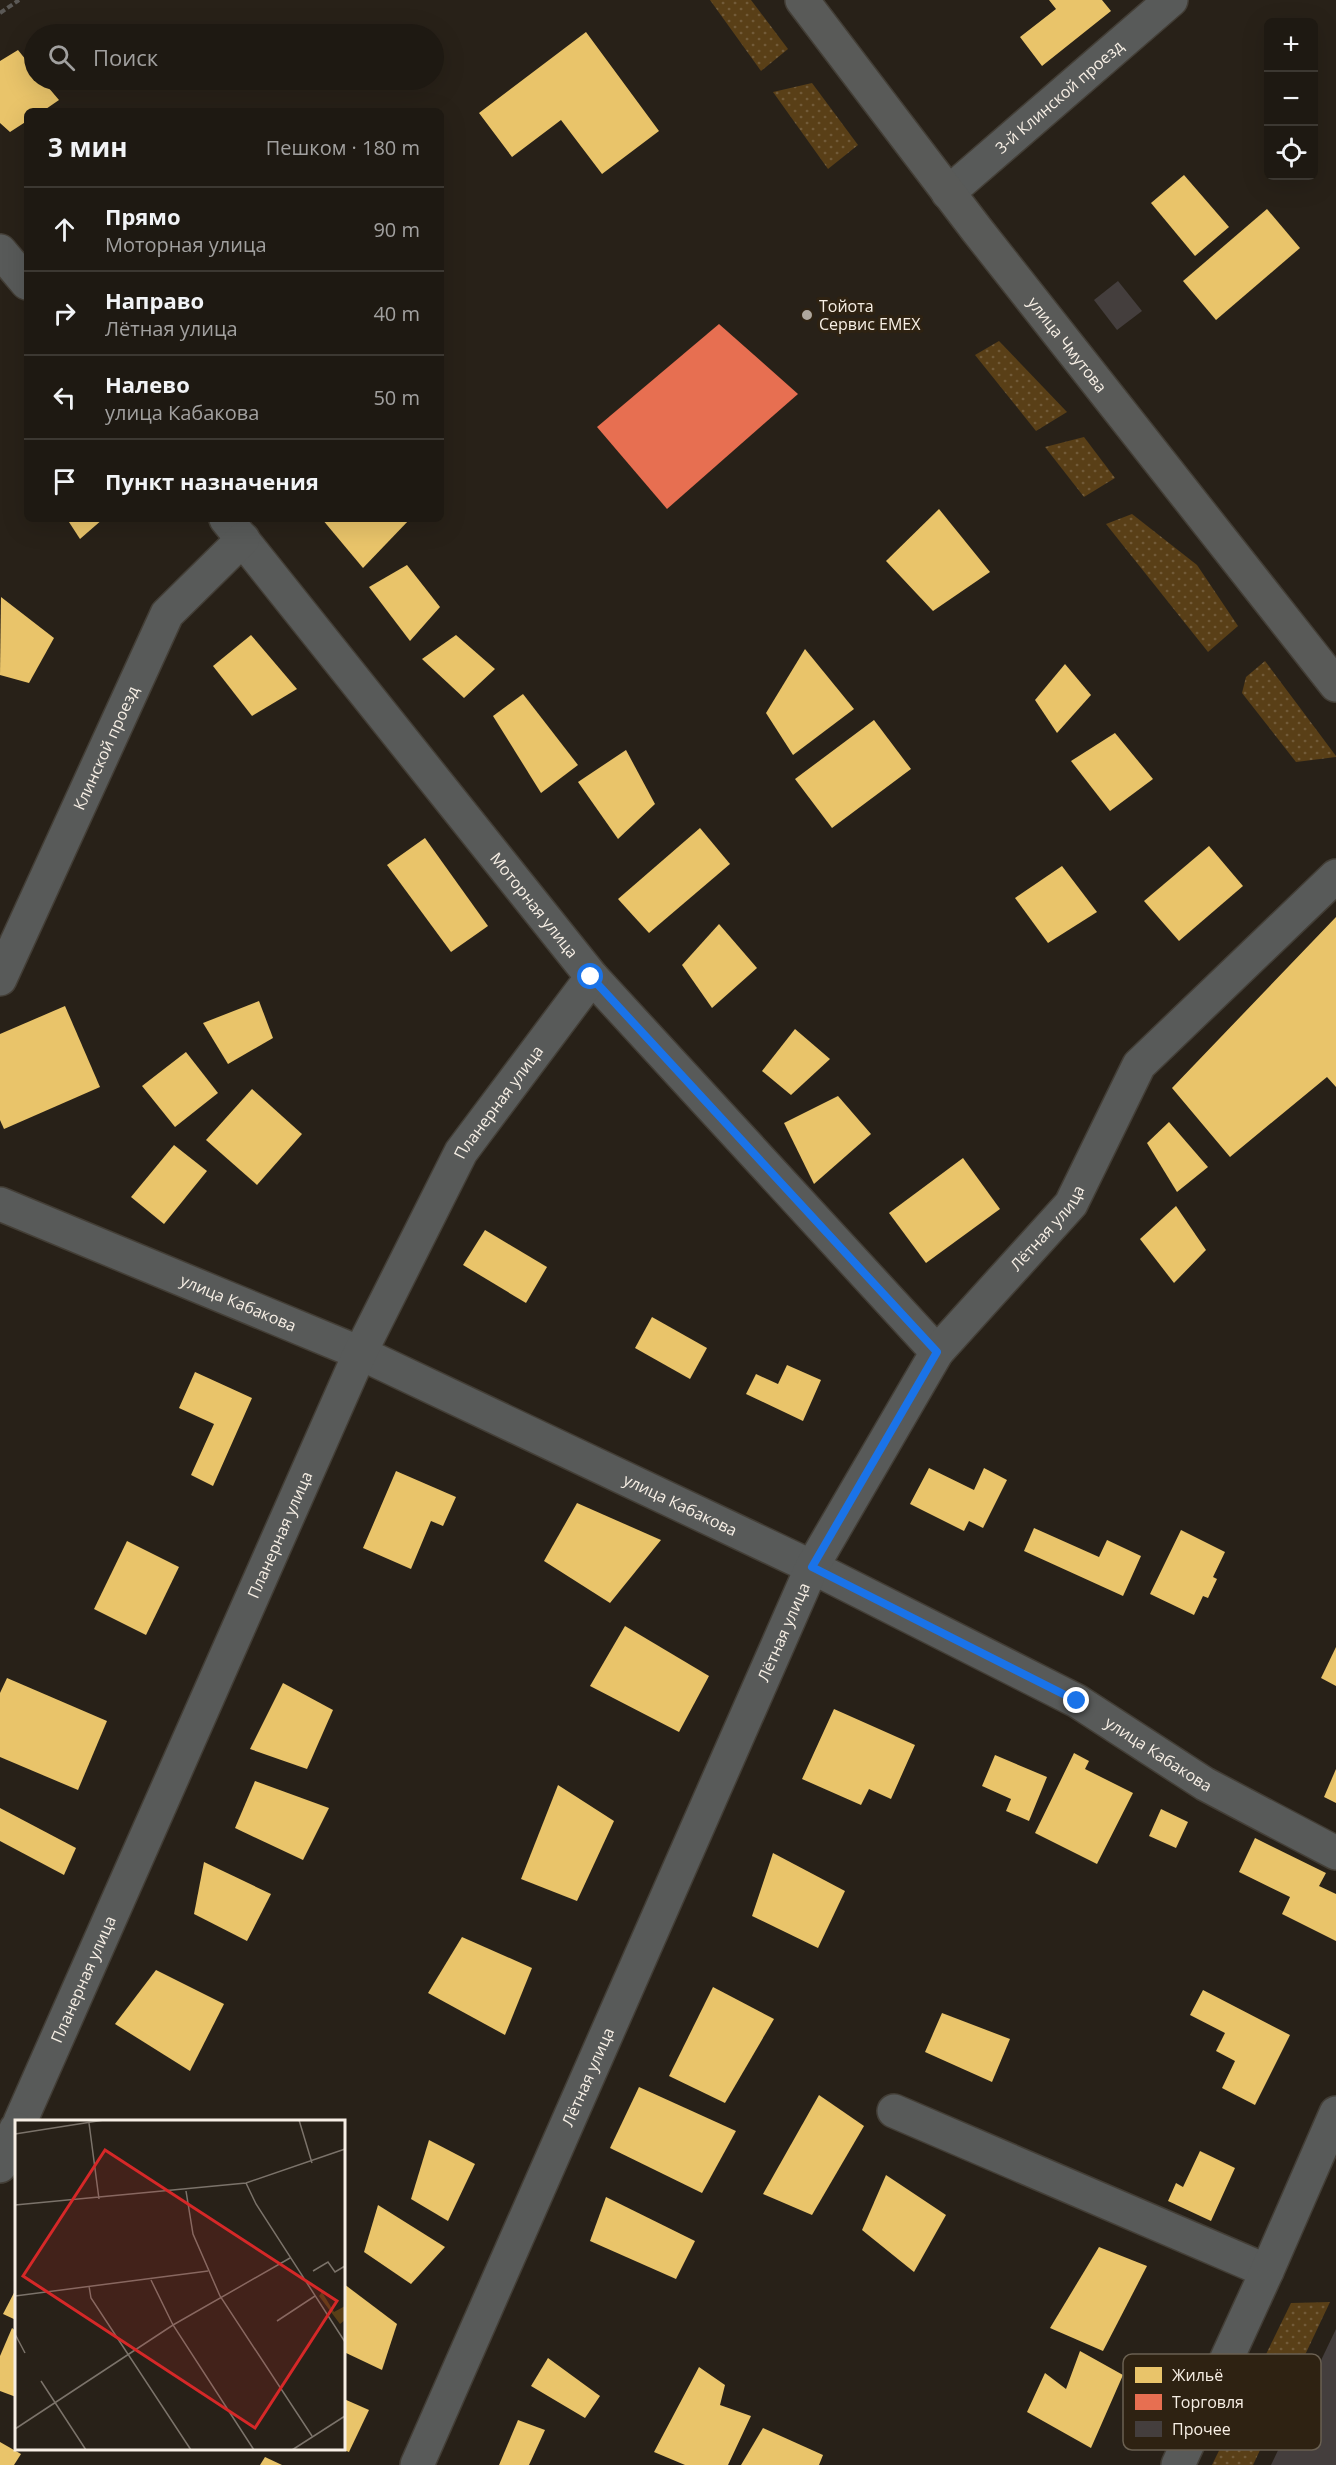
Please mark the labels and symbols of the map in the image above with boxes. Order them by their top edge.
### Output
street label: 3-й Клинской проезд [990,35,1128,158]
street label: улица Чмутова [1023,292,1112,397]
place label: Тойота Сервис EMEX [819,295,921,335]
marker: Тойота Сервис EMEX [800,308,814,322]
street label: Клинской проезд [68,682,144,814]
street label: Моторная улица [485,848,583,962]
route start [577,963,603,989]
street label: Планерная улица [448,1041,548,1162]
street label: Лётная улица [1005,1182,1090,1275]
street label: улица Кабакова [177,1269,300,1336]
street label: Планерная улица [242,1468,317,1602]
street label: улица Кабакова [620,1468,741,1541]
street label: Лётная улица [752,1579,815,1685]
route end [1063,1687,1089,1713]
street label: улица Кабакова [1101,1711,1216,1797]
street label: Планерная улица [45,1912,121,2046]
street label: Лётная улица [556,2024,619,2130]
inset map [15,2120,345,2450]
legend [1123,2354,1321,2450]
text: Жильё [1172,2364,1223,2386]
text: Торговля [1172,2391,1244,2413]
text: Прочее [1172,2418,1231,2440]

